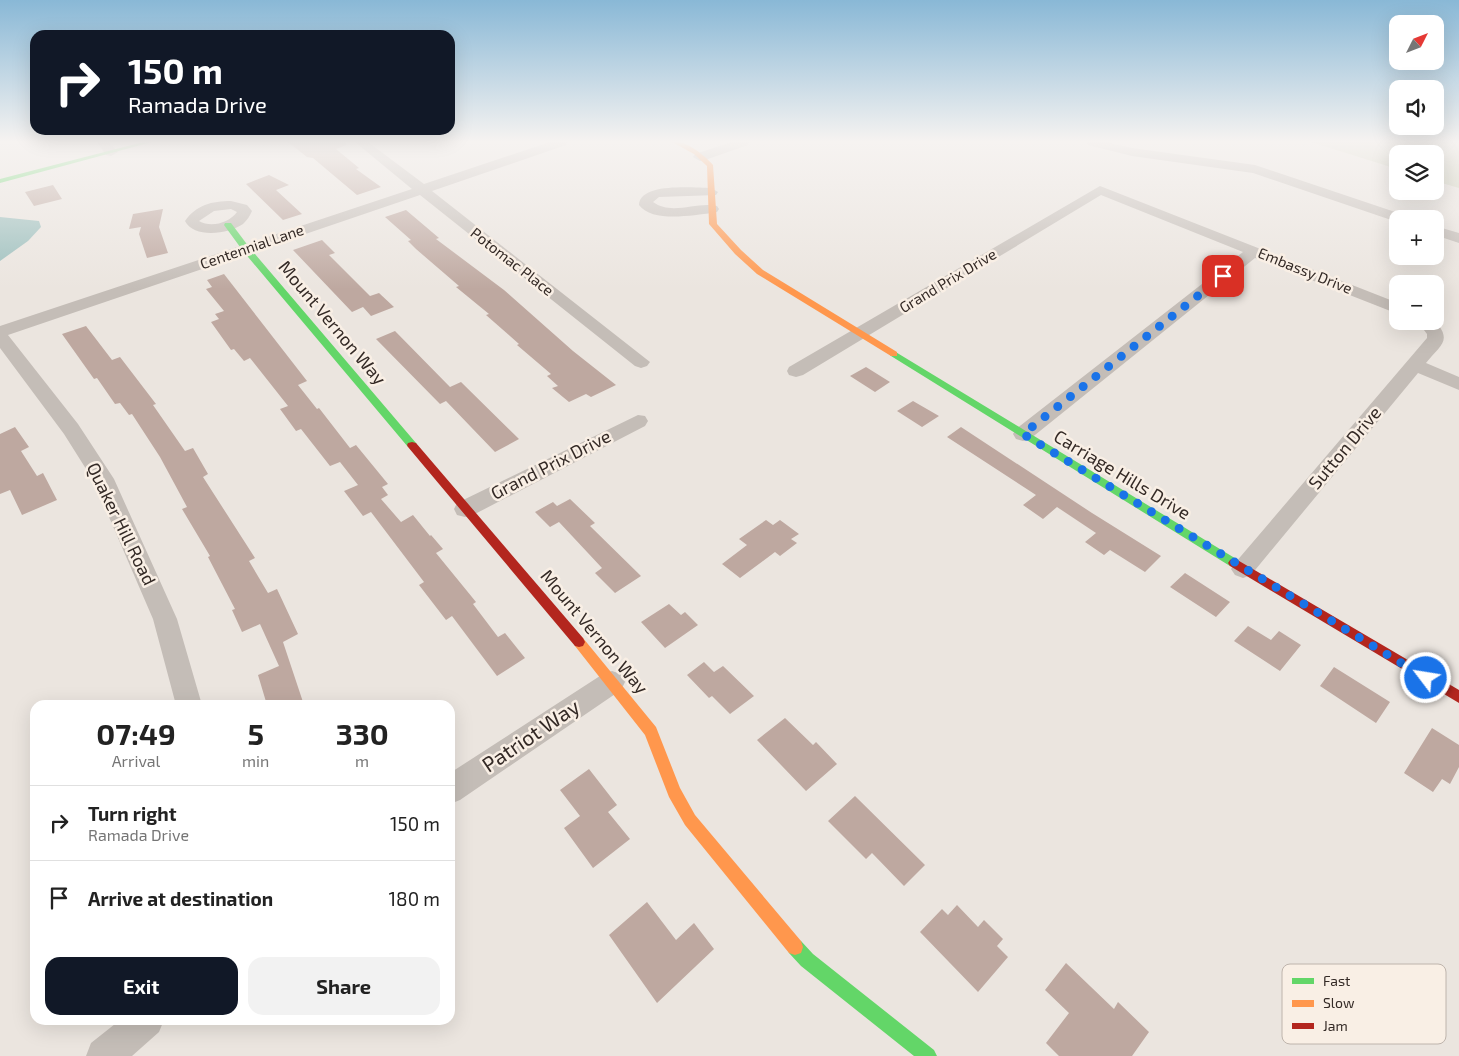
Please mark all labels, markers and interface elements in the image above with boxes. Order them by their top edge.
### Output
north arrow [1389,15,1444,70]
map controls [1389,15,1444,330]
text: 150 m [128,49,223,91]
icon: right [45,50,110,115]
button: sound [1389,80,1444,135]
text: Ramada Drive [128,91,267,117]
button: layers [1389,145,1444,200]
button: + [1389,210,1444,265]
street label: Centennial Lane [197,220,306,272]
street label: Potomac Place [468,223,558,299]
street label: Embassy Drive [1256,243,1355,297]
street label: Grand Prix Drive [896,244,999,316]
pin [1202,255,1244,297]
street label: Mount Vernon Way [274,256,391,389]
icon: arrive [1209,262,1237,290]
button: − [1389,275,1444,330]
street label: Sutton Drive [1303,401,1385,493]
street label: Grand Prix Drive [487,424,614,504]
street label: Carriage Hills Drive [1050,425,1195,524]
street label: Quaker Hill Road [83,459,161,589]
street label: Mount Vernon Way [536,565,653,698]
position arrow [1399,651,1451,703]
street label: Patriot Way [477,693,584,776]
text: 07:49 [96,715,176,751]
text: 5 [247,715,264,751]
text: 330 [336,715,389,751]
text: Arrival [112,751,160,770]
text: min [242,751,269,770]
text: m [355,751,369,770]
text: Turn right [88,802,176,825]
icon: right [45,809,73,837]
text: 150 m [390,812,440,835]
text: Ramada Drive [88,825,189,844]
icon: arrive [45,884,73,912]
text: Arrive at destination [88,887,273,910]
text: 180 m [389,887,440,910]
button: Exit [45,957,238,1015]
button: Share [248,957,440,1015]
legend [1282,964,1446,1044]
text: Fast [1323,972,1350,989]
text: Slow [1323,994,1355,1011]
text: Jam [1323,1017,1348,1034]

